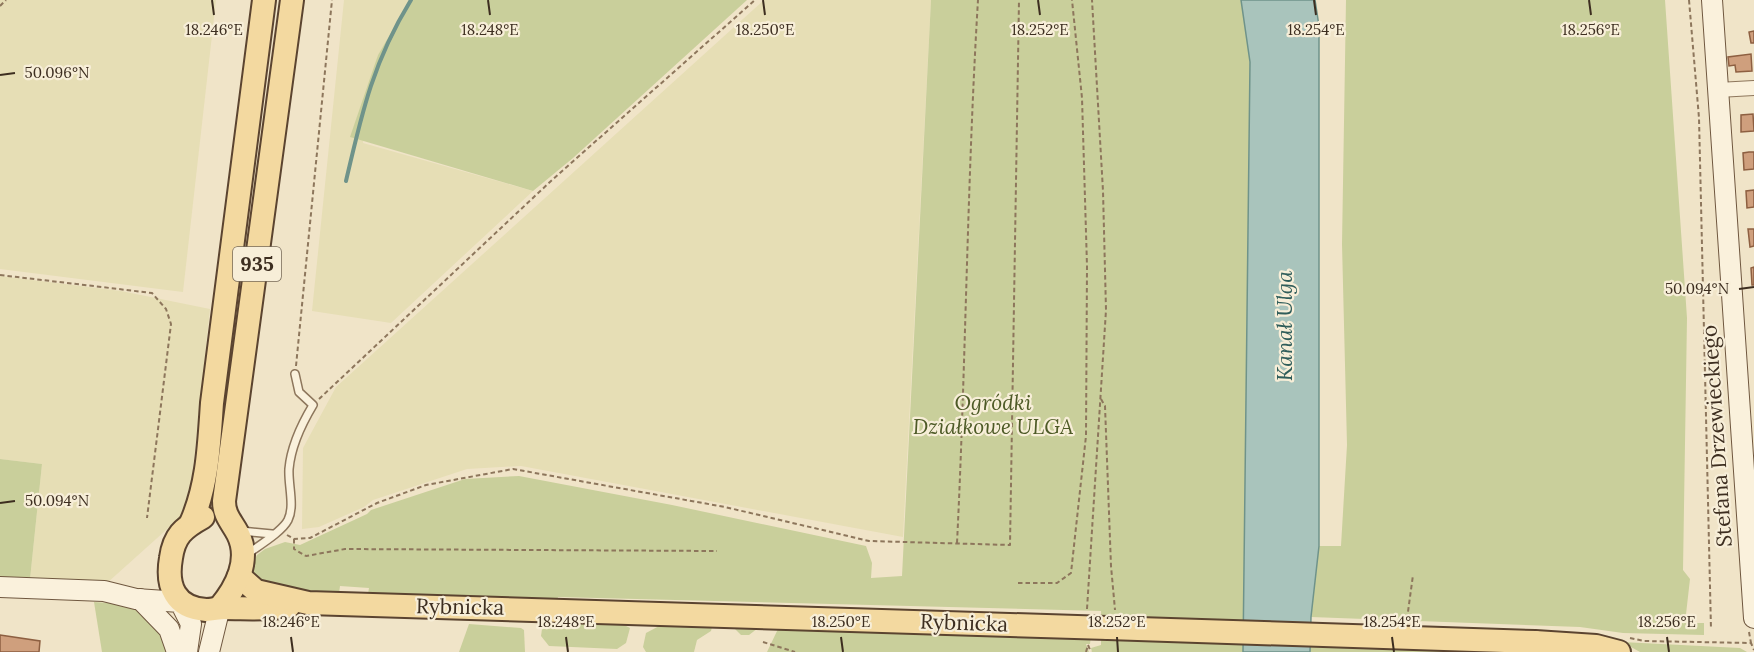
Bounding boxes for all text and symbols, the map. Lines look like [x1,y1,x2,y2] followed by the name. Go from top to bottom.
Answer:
[185,20,243,39] text: 18.246°E
[461,20,519,39] text: 18.248°E
[736,20,794,39] text: 18.250°E
[1011,20,1069,39] text: 18.252°E
[1287,20,1345,39] text: 18.254°E
[1562,20,1620,39] text: 18.256°E
[25,63,89,82] text: 50.096°N
[233,247,281,281] road number: 935
[1270,270,1298,381] water label: Kanał Ulga
[1665,279,1729,298] text: 50.094°N
[1695,324,1738,548] street label: Stefana Drzewieckiego
[913,389,1073,440] park label: Ogródki Działkowe ULGA
[25,491,89,510] text: 50.094°N
[416,592,505,621] street label: Rybnicka
[919,607,1009,638] street label: Rybnicka
[262,612,320,631] text: 18.246°E
[537,612,595,631] text: 18.248°E
[812,612,870,631] text: 18.250°E
[1088,612,1146,631] text: 18.252°E
[1363,612,1421,631] text: 18.254°E
[1638,612,1696,631] text: 18.256°E

